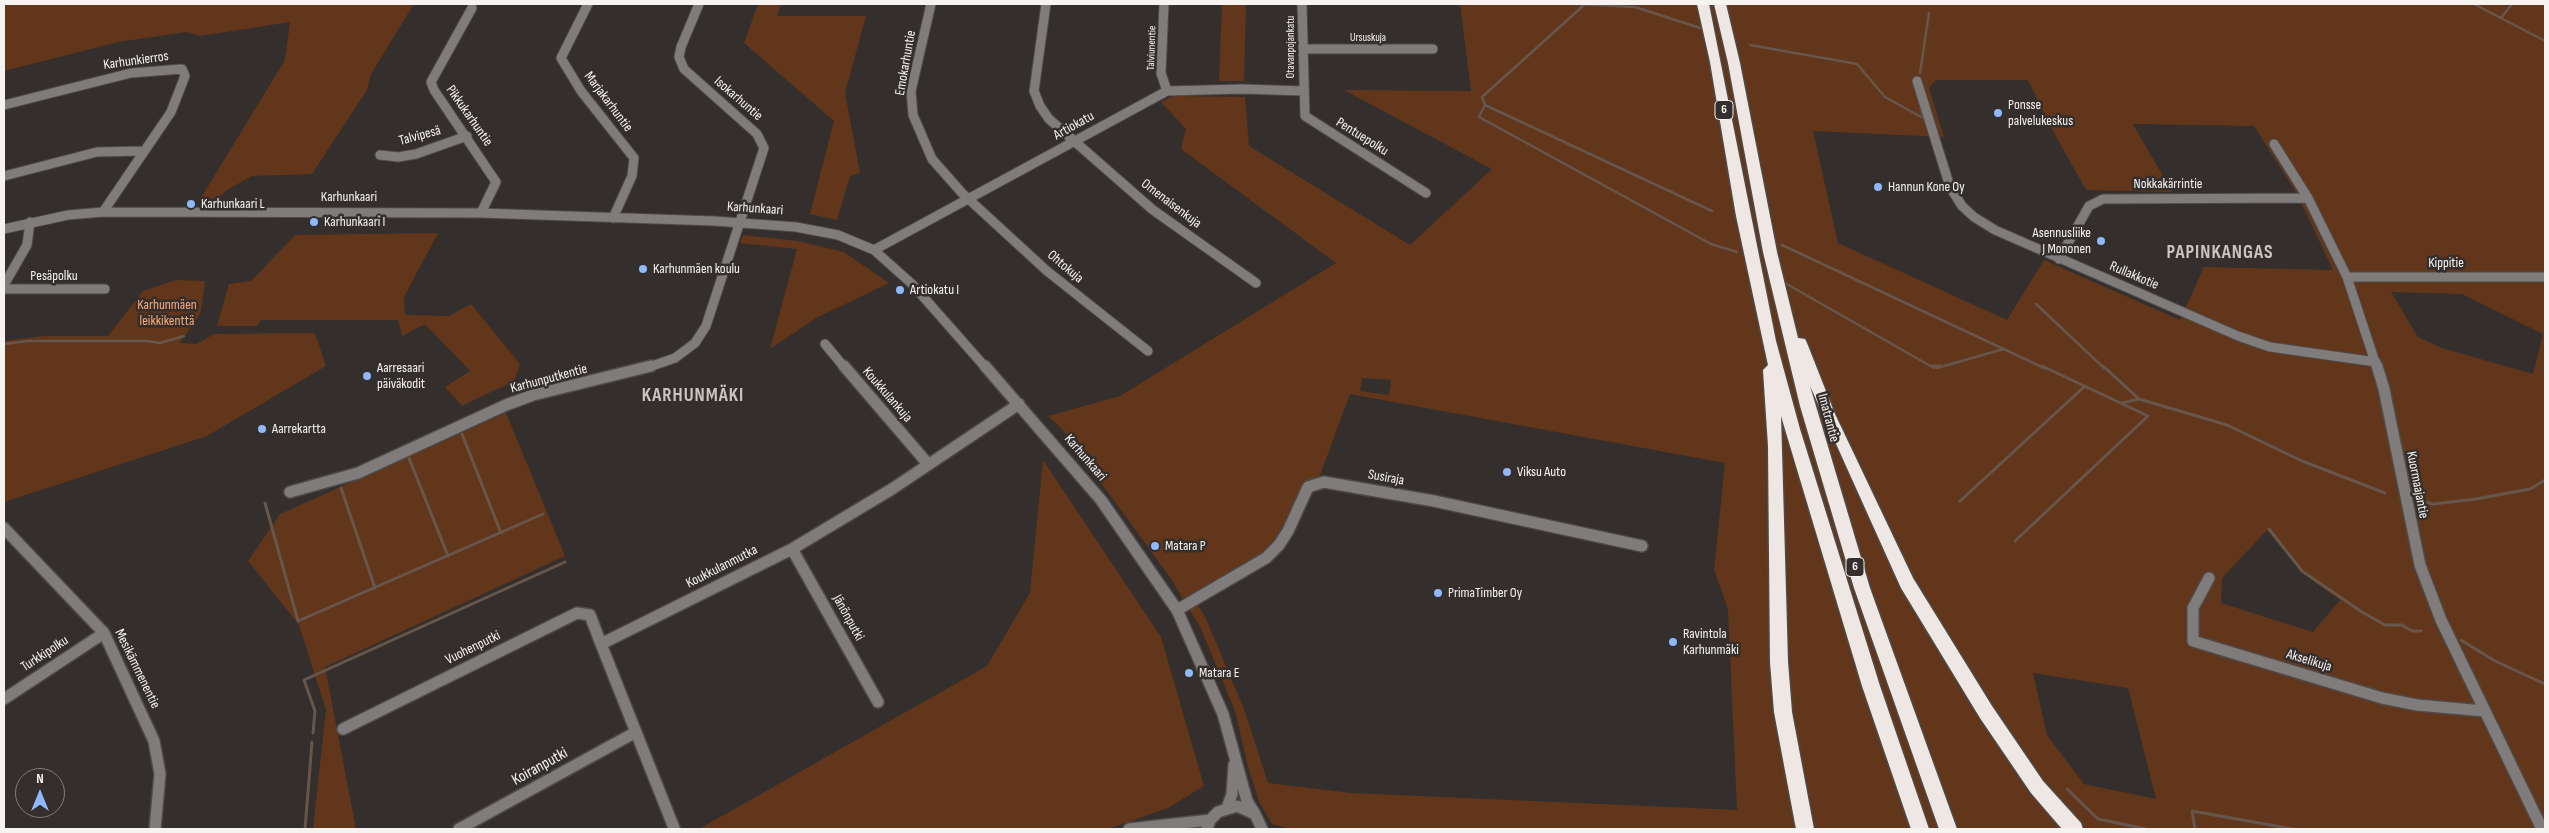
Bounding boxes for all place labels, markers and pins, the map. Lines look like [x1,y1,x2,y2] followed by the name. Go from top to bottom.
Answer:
[2008,97,2073,130] place label: Ponsse palvelukeskus
[1992,107,2004,119] marker: Ponsse palvelukeskus
[1888,179,1965,195] place label: Hannun Kone Oy
[1872,181,1884,193] marker: Hannun Kone Oy
[201,196,265,212] place label: Karhunkaari L
[185,198,197,210] marker: Karhunkaari L
[324,214,385,230] place label: Karhunkaari I
[308,216,320,228] marker: Karhunkaari I
[2033,225,2091,258] place label: Asennusliike J Mononen
[2095,235,2107,247] marker: Asennusliike J Mononen
[653,261,740,277] place label: Karhunmäen koulu
[637,263,649,275] marker: Karhunmäen koulu
[910,282,959,298] place label: Artiokatu I
[894,284,906,296] marker: Artiokatu I
[377,360,425,392] place label: Aarresaari päiväkodit
[361,370,373,382] marker: Aarresaari päiväkodit
[272,421,326,437] place label: Aarrekartta
[256,423,268,435] marker: Aarrekartta
[1517,464,1566,480] place label: Viksu Auto
[1501,466,1513,478] marker: Viksu Auto
[1165,538,1206,554] place label: Matara P
[1149,540,1161,552] marker: Matara P
[1448,585,1522,601] place label: PrimaTimber Oy
[1432,587,1444,599] marker: PrimaTimber Oy
[1683,626,1739,658] place label: Ravintola Karhunmäki
[1667,636,1679,648] marker: Ravintola Karhunmäki
[1199,665,1239,681] place label: Matara E
[1183,667,1195,679] marker: Matara E

